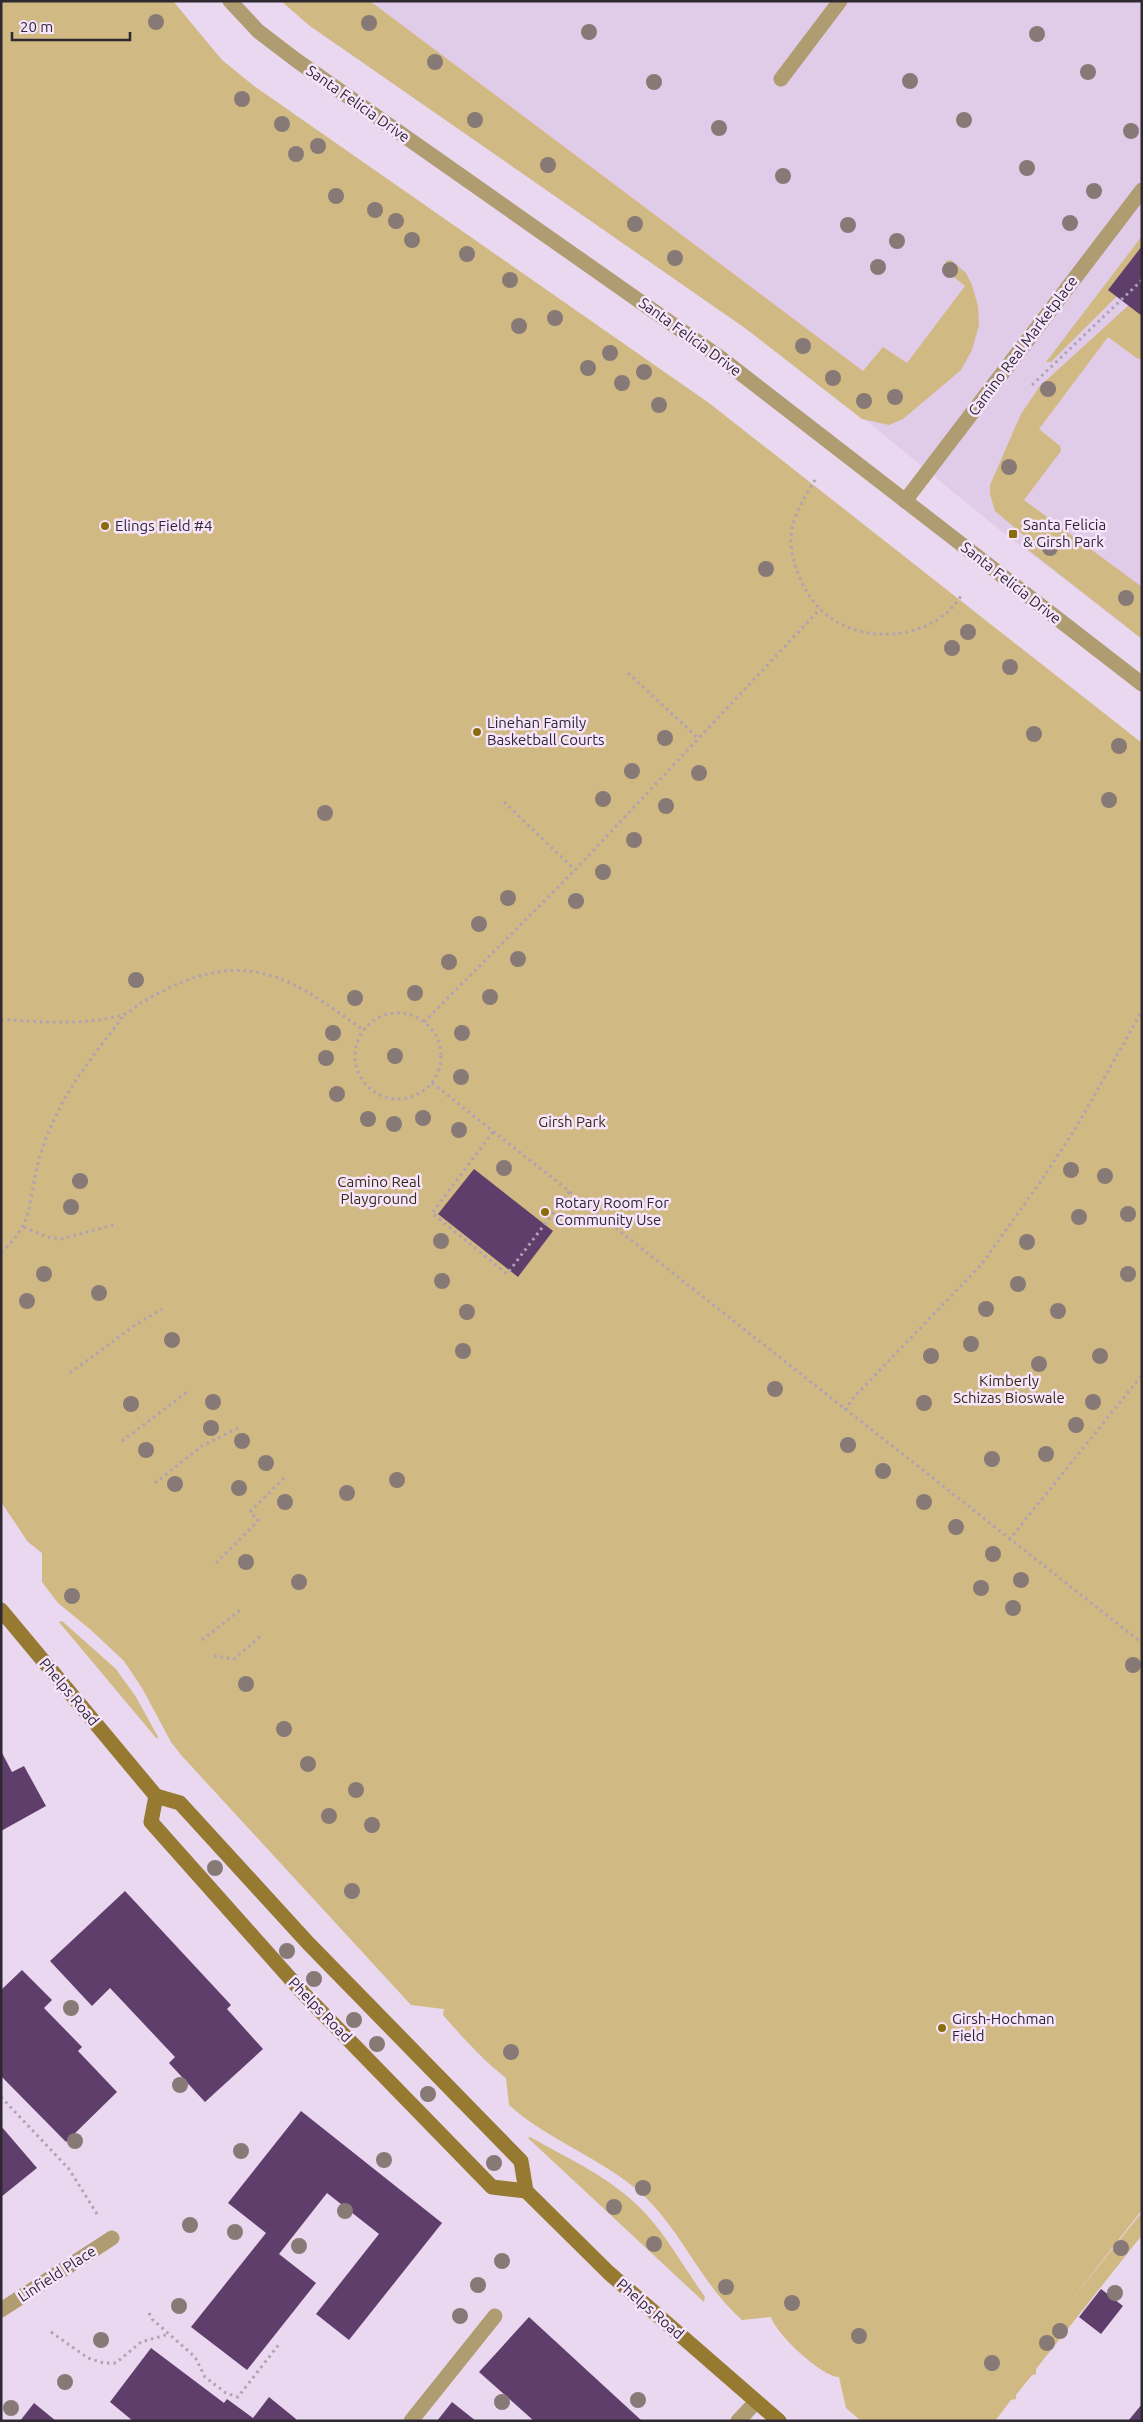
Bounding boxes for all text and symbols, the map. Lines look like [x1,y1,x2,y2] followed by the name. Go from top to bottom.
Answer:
[12,10,130,42] scale bar
[20,18,53,35] text: 20 m
[303,62,413,146] street label: Santa Felicia Drive
[964,272,1081,419] street label: Camino Real Marketplace
[636,294,745,379] street label: Santa Felicia Drive
[1023,516,1106,550] place label: Santa Felicia & Girsh Park
[115,517,212,534] place label: Elings Field #4
[99,520,111,532] marker: Elings Field #4
[1007,528,1019,540] marker: Santa Felicia & Girsh Park
[958,538,1065,627] street label: Santa Felicia Drive
[487,714,605,748] place label: Linehan Family Basketball Courts
[471,726,483,738] marker: Linehan Family Basketball Courts
[538,1113,606,1130] park label: Girsh Park
[337,1173,421,1207] park label: Camino Real Playground
[555,1194,669,1228] place label: Rotary Room For Community Use
[539,1206,551,1218] marker: Rotary Room For Community Use
[953,1372,1065,1406] park label: Kimberly Schizas Bioswale
[36,1654,103,1729] street label: Phelps Road
[285,1974,355,2045] street label: Phelps Road
[952,2010,1055,2044] place label: Girsh-Hochman Field
[936,2022,948,2034] marker: Girsh-Hochman Field
[15,2242,99,2305] street label: Linfield Place
[613,2275,687,2342] street label: Phelps Road

